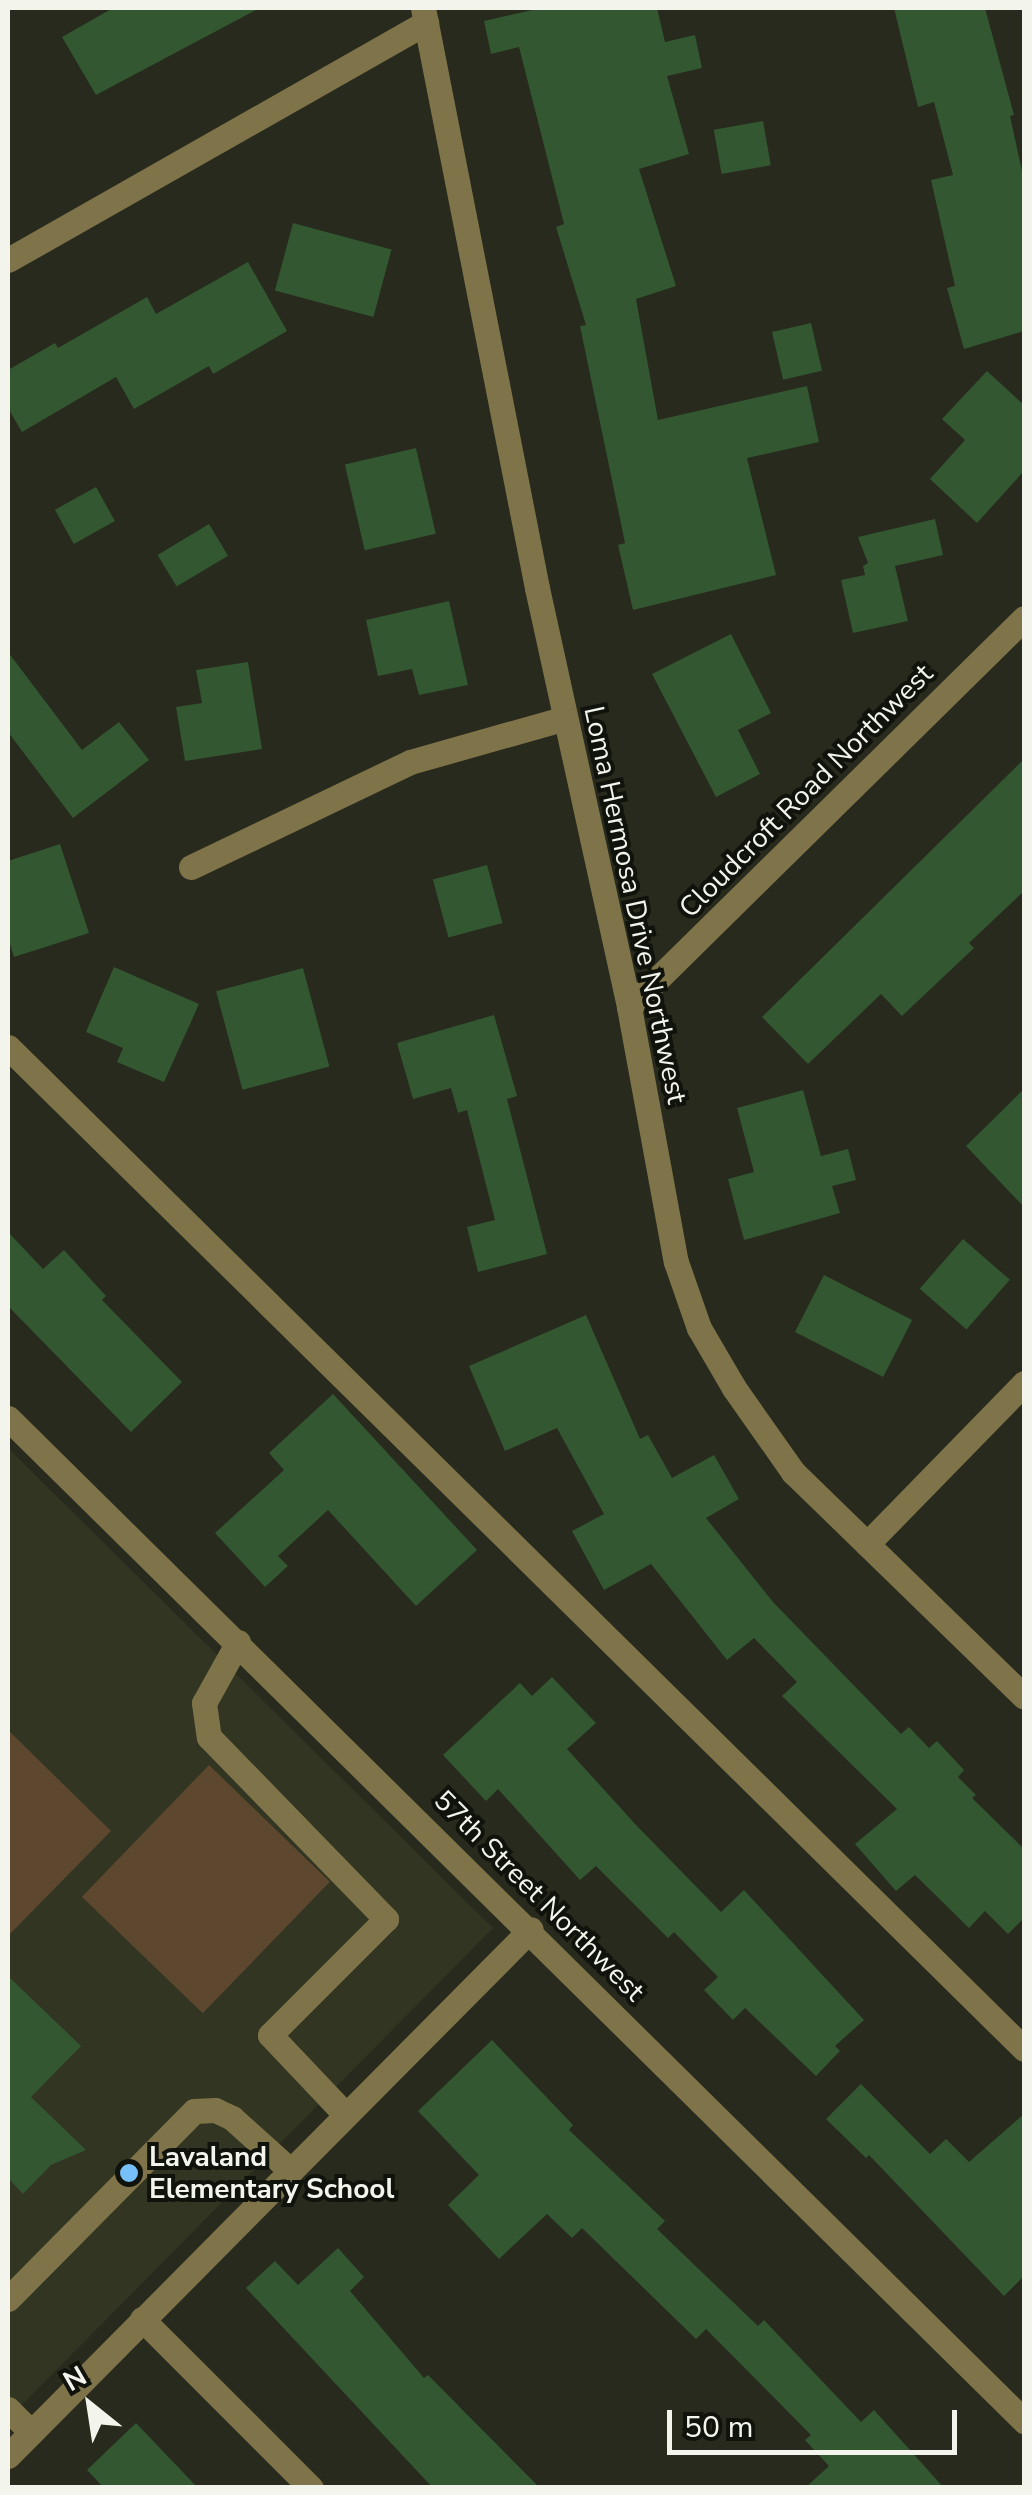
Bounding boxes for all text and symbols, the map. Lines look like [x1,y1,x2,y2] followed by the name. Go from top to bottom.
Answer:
[672,657,940,925] street label: Cloudcroft Road Northwest
[576,703,694,1107] street label: Loma Hermosa Drive Northwest
[427,1784,651,2008] street label: 57th Street Northwest
[149,2140,394,2206] place label: Lavaland Elementary School
[118,2162,140,2184] marker: Lavaland Elementary School
[40,2355,140,2455] north arrow
[56,2357,94,2401] text: N
[672,2390,962,2452] scale bar
[684,2407,753,2448] text: 50 m

